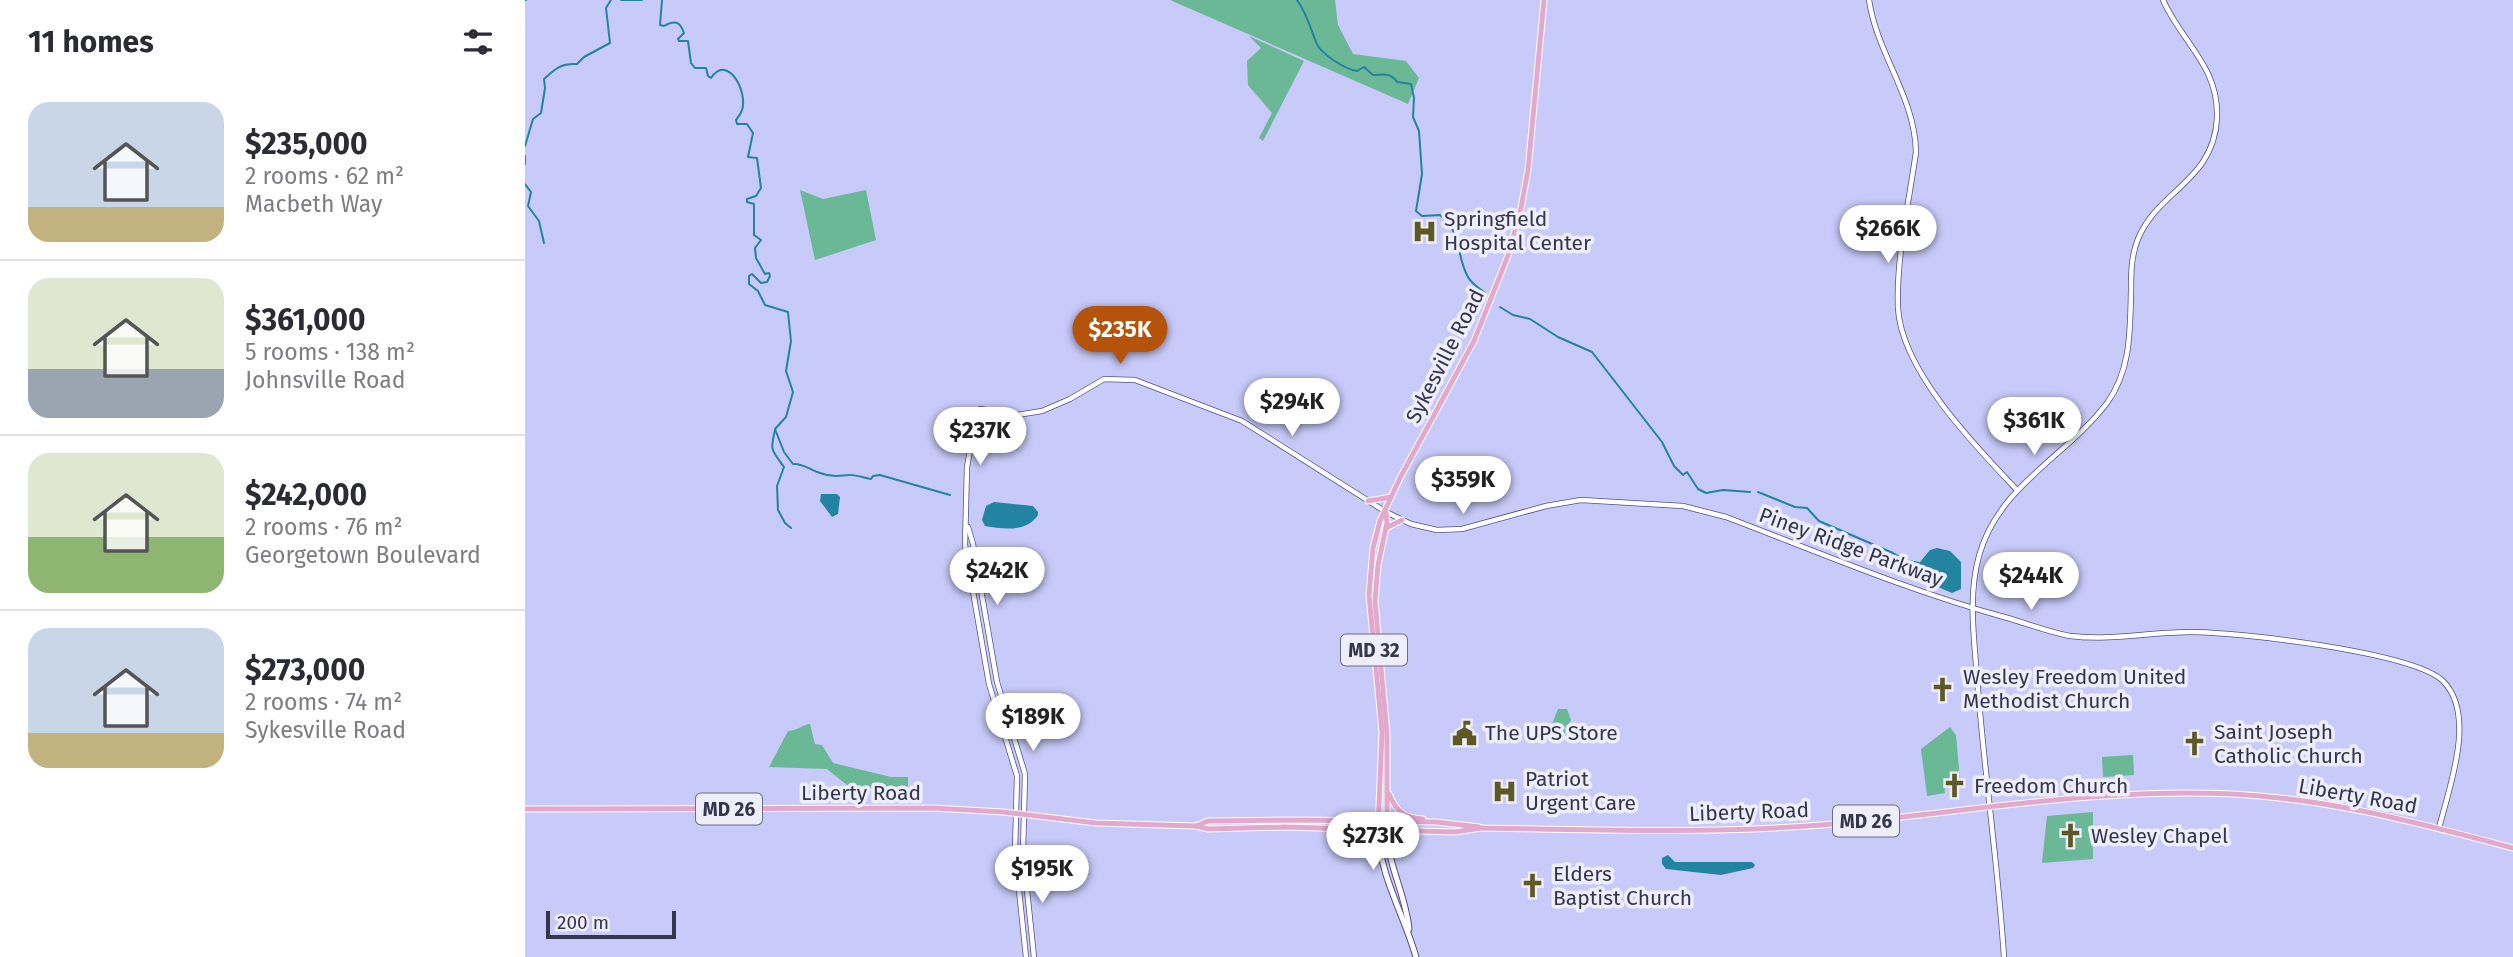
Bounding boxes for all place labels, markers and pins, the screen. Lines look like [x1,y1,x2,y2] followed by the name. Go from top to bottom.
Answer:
[1839,205,1937,265] pin: $266K
[1444,206,1591,256] place label: Springfield Hospital Center
[1410,217,1438,245] hospital icon: Springfield Hospital Center
[1071,306,1169,366] pin: $235K
[1243,378,1341,438] pin: $294K
[1985,398,2083,457] pin: $361K
[931,407,1029,467] pin: $237K
[1414,456,1512,516] pin: $359K
[948,548,1046,607] pin: $242K
[1982,552,2080,612] pin: $244K
[1963,664,2186,714] place label: Wesley Freedom United Methodist Church
[1929,675,1957,703] church icon: Wesley Freedom United Methodist Church
[984,694,1082,753] pin: $189K
[1451,719,1479,747] public building icon: The UPS Store
[2214,719,2363,769] place label: Saint Joseph Catholic Church
[1485,720,1618,746] place label: The UPS Store
[2180,730,2208,758] church icon: Saint Joseph Catholic Church
[1525,766,1636,816] place label: Patriot Urgent Care
[1940,772,1968,800] church icon: Freedom Church
[1974,773,2128,799] place label: Freedom Church
[1491,777,1519,805] hospital icon: Patriot Urgent Care
[1324,812,1422,872] pin: $273K
[2057,822,2085,850] church icon: Wesley Chapel
[2091,823,2228,849] place label: Wesley Chapel
[993,846,1091,905] pin: $195K
[1553,861,1692,911] place label: Elders Baptist Church
[1519,872,1547,900] church icon: Elders Baptist Church

